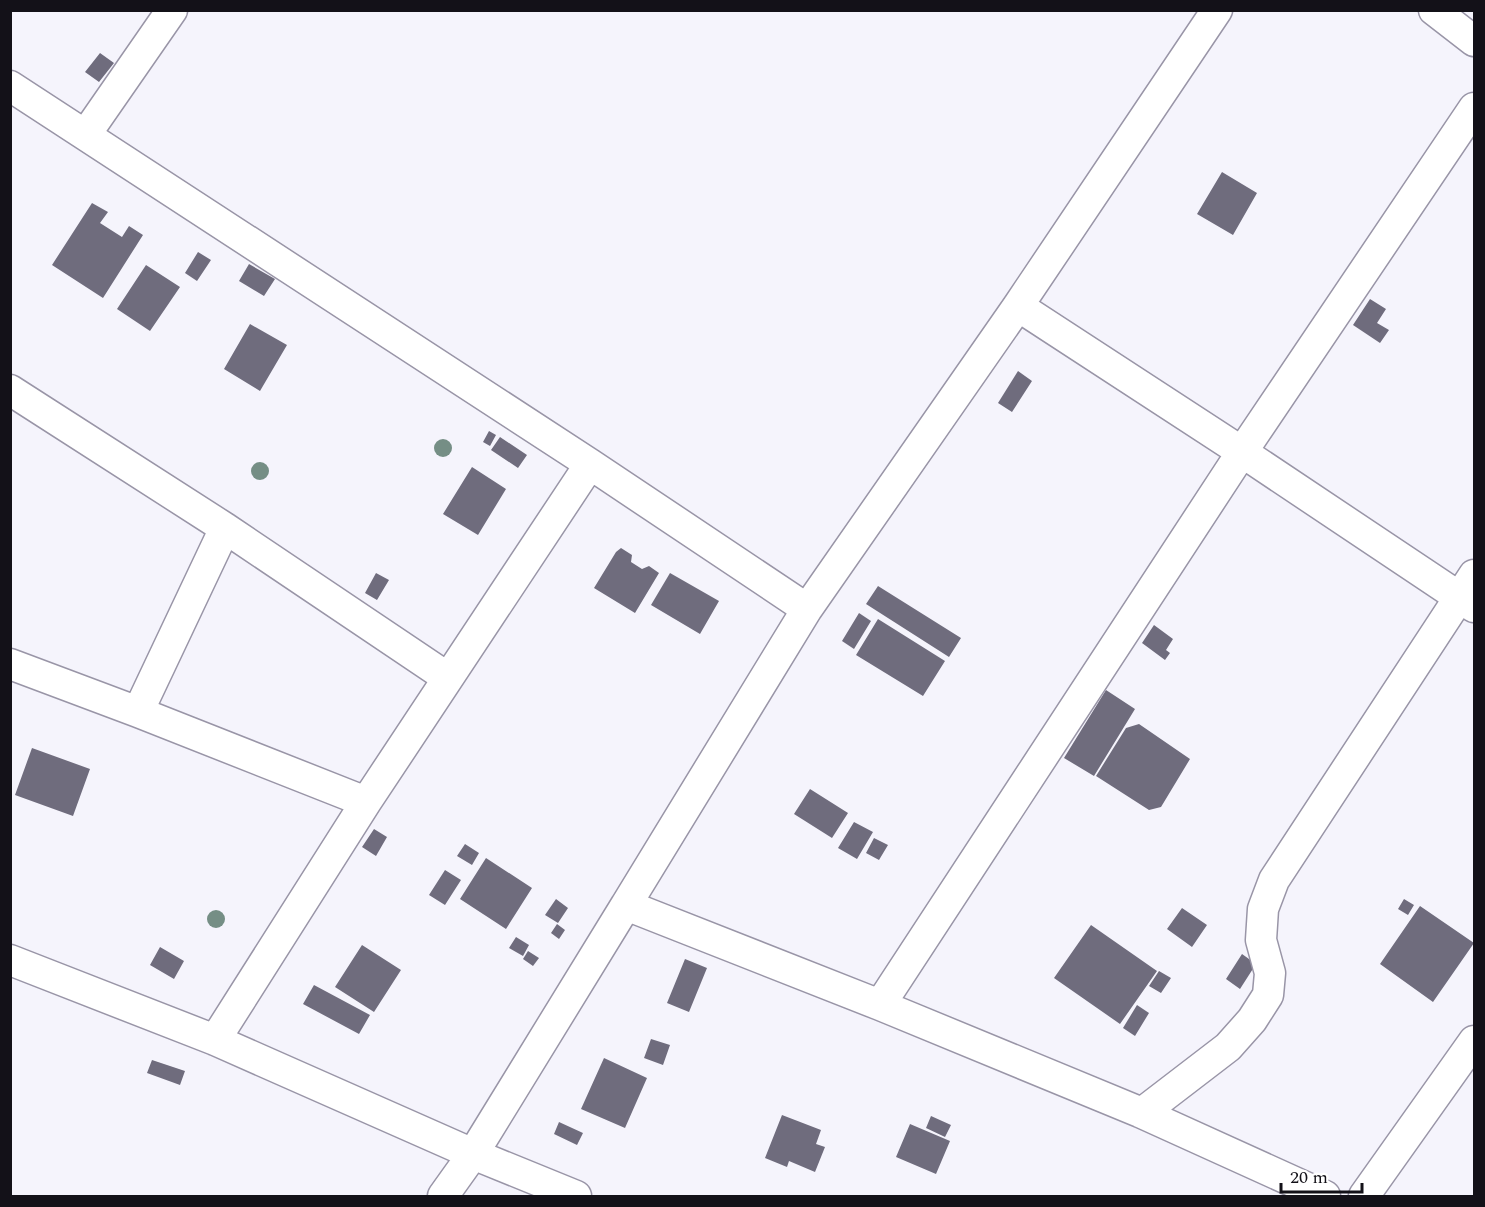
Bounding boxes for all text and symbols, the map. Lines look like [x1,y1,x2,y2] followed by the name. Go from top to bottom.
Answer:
[1281,1156,1362,1194] scale bar
[1290,1164,1328,1191] text: 20 m

